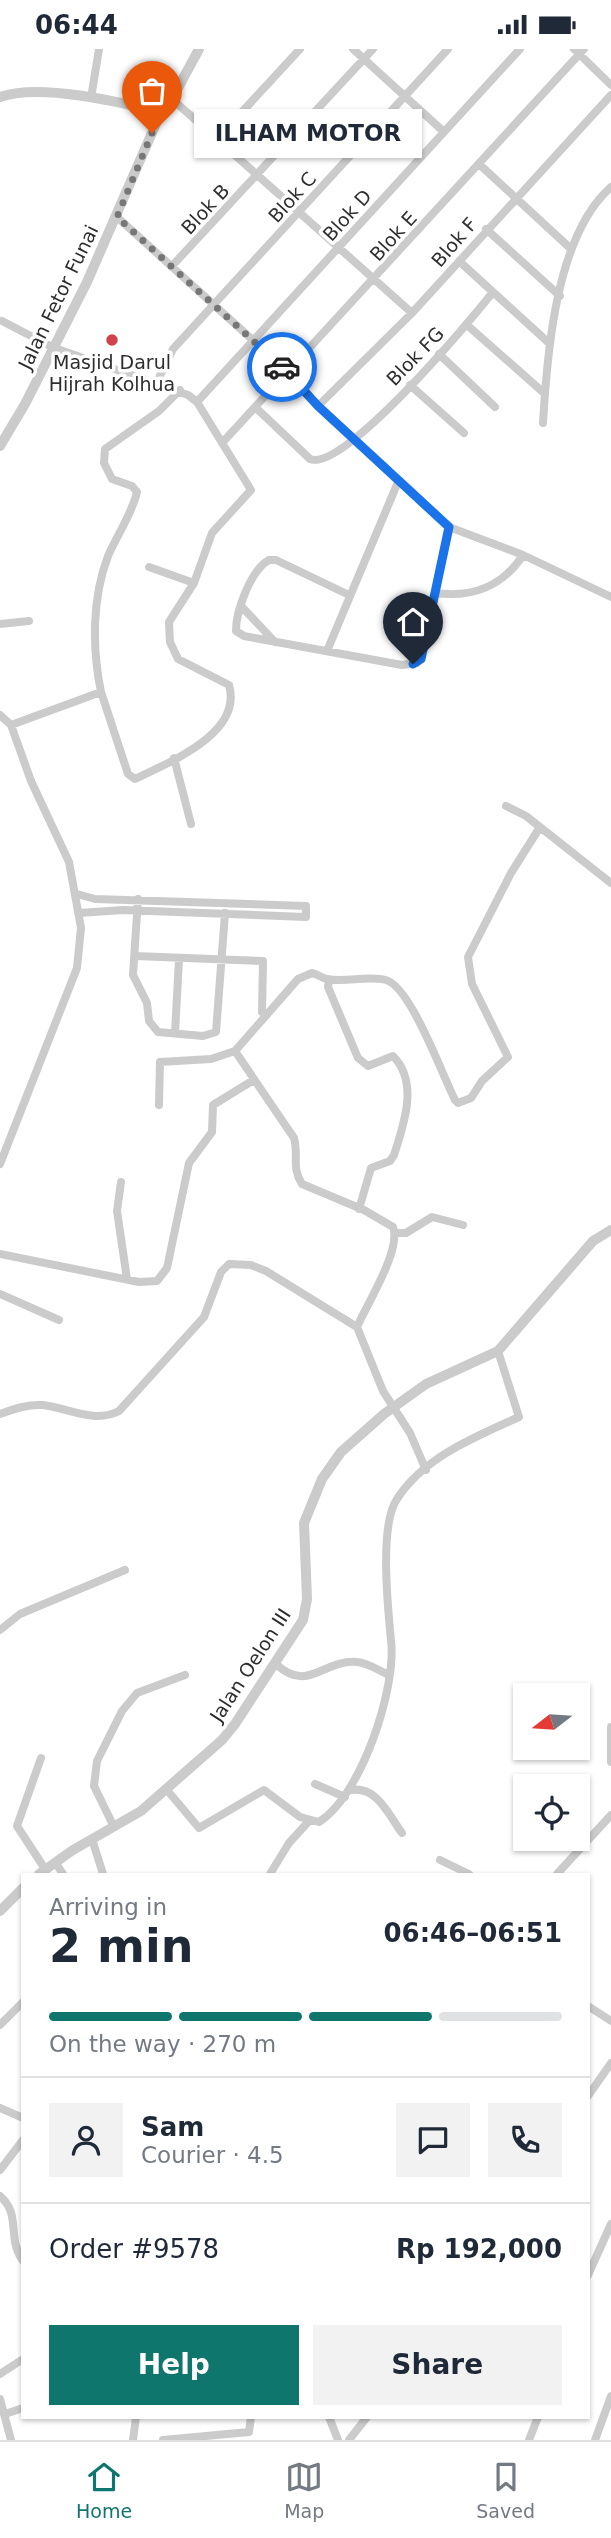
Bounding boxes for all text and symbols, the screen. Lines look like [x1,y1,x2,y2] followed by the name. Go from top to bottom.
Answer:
[35,10,118,40] text: 06:44
[122,61,182,133] pin
[133,72,171,110] icon: bag
[194,109,422,157] callout: ILHAM MOTOR
[215,120,401,146] text: ILHAM MOTOR
[264,167,320,227] street label: Blok C
[176,180,234,238] street label: Blok B
[318,185,376,245] street label: Blok D
[365,207,421,265] street label: Blok E
[427,213,481,271] street label: Blok F
[13,221,102,374] street label: Jalan Fetor Funai
[382,322,448,390] street label: Blok FG
[104,332,120,348] marker: Masjid Darul Hijrah Kolhua
[247,332,317,402] courier
[263,348,301,386] icon: car
[49,351,175,395] place label: Masjid Darul Hijrah Kolhua
[383,592,443,664] pin
[394,603,432,641] icon: home
[205,1604,295,1727] street label: Jalan Oelon III
[513,1683,590,1761] north arrow
[513,1683,590,1851] map controls
[513,1774,590,1851] button: locate
[49,1894,167,1920] text: Arriving in
[383,1918,562,1948] text: 06:46–06:51
[49,1919,193,1973] text: 2 min
[49,2031,276,2057] text: On the way · 270 m
[49,2103,123,2177] button: person
[396,2103,470,2177] button: chat
[488,2103,562,2177] button: phone
[141,2112,204,2142] text: Sam
[141,2142,284,2168] text: Courier · 4.5
[49,2234,219,2264] text: Order #9578
[396,2234,562,2264] text: Rp 192,000
[49,2325,299,2405] button: Help
[313,2325,562,2405] button: Share
[76,2458,132,2522] tab: Home
[284,2458,324,2522] tab: Map
[476,2458,535,2522] tab: Saved

